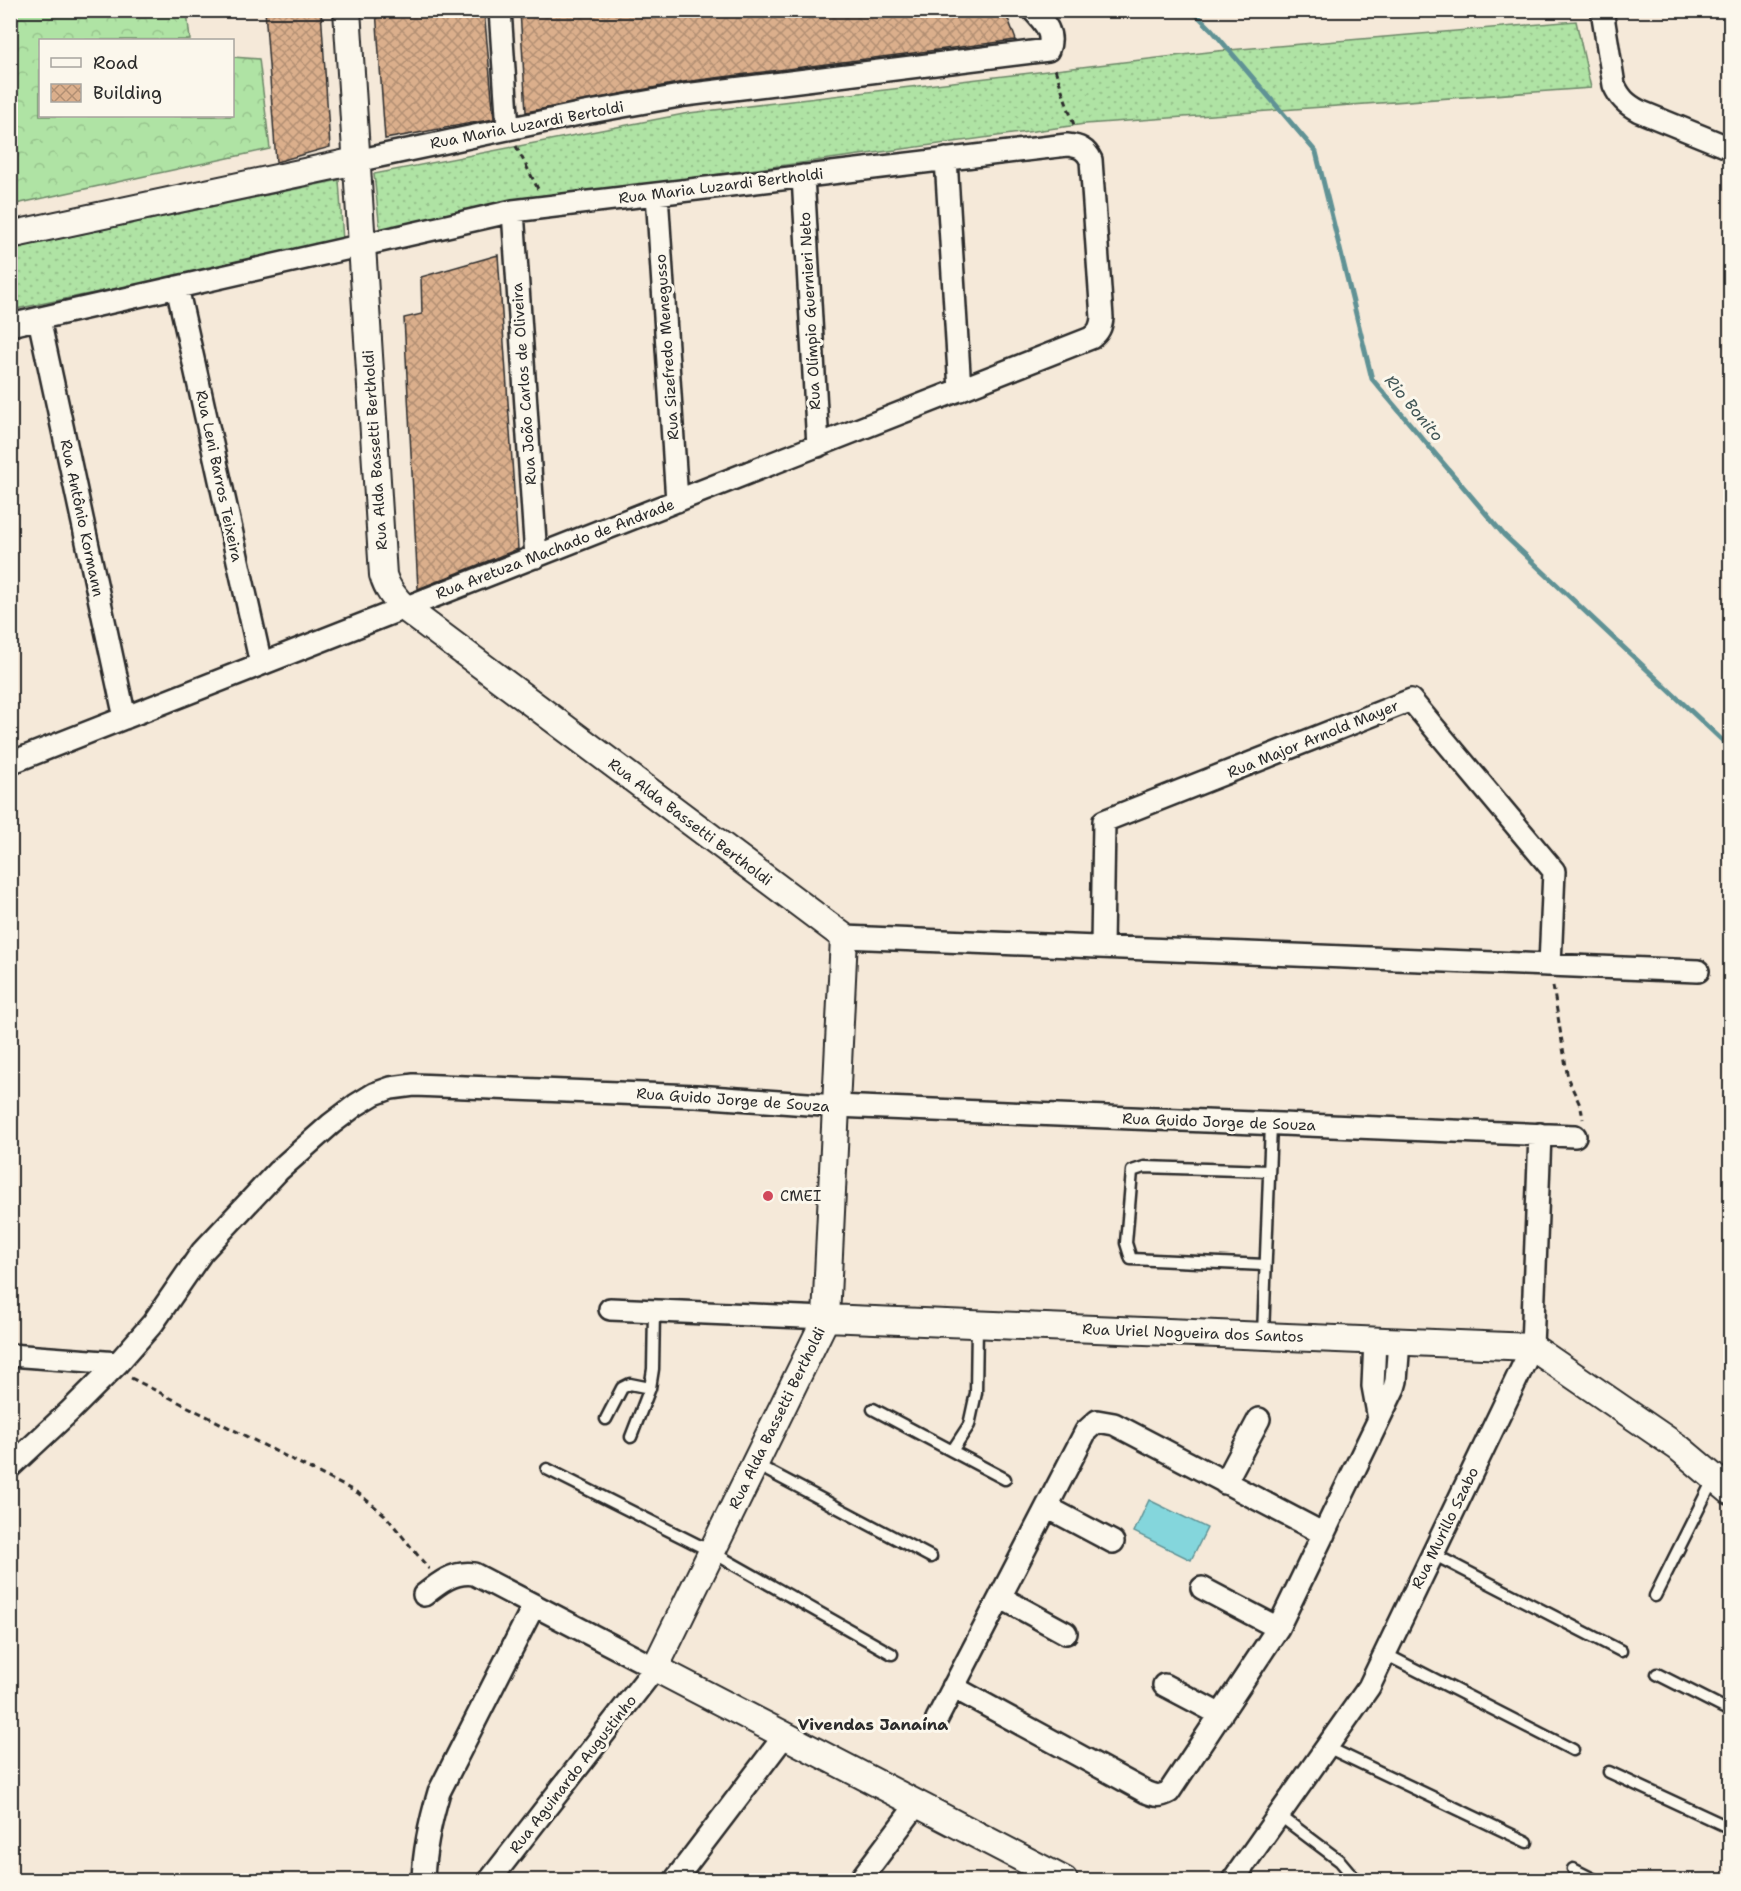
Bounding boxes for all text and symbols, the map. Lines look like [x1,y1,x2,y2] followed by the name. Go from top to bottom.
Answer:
[39,39,234,117] legend
[93,51,138,75] text: Road
[93,81,162,105] text: Building
[428,96,626,154] street label: Rua Maria Luzardi Bertoldi
[617,163,825,209] street label: Rua Maria Luzardi Bertholdi
[795,211,825,411] street label: Rua Olímpio Guernieri Neto
[651,253,683,441] street label: Rua Sizefredo Menegusso
[507,281,541,486] street label: Rua João Carlos de Oliveira
[358,349,392,551] street label: Rua Alda Bassetti Bertholdi
[1380,370,1448,446] water label: Rio Bonito
[191,388,247,564] street label: Rua Leni Barros Teixeira
[56,438,108,598] street label: Rua Antônio Kormann
[433,494,677,604] street label: Rua Aretuza Machado de Andrade
[1224,695,1402,783] street label: Rua Major Arnold Mayer
[604,754,776,890] street label: Rua Alda Bassetti Bertholdi
[636,1083,831,1117] street label: Rua Guido Jorge de Souza
[1122,1109,1317,1135] street label: Rua Guido Jorge de Souza
[780,1186,821,1206] place label: CMEI
[761,1189,775,1203] marker: CMEI
[1082,1319,1304,1347] street label: Rua Uriel Nogueira dos Santos
[724,1323,830,1513] street label: Rua Alda Bassetti Bertholdi
[1407,1464,1483,1592] street label: Rua Murillo Szabo
[505,1691,641,1857] street label: Rua Aguinardo Augustinho
[798,1714,948,1735] district label: Vivendas Janaína

